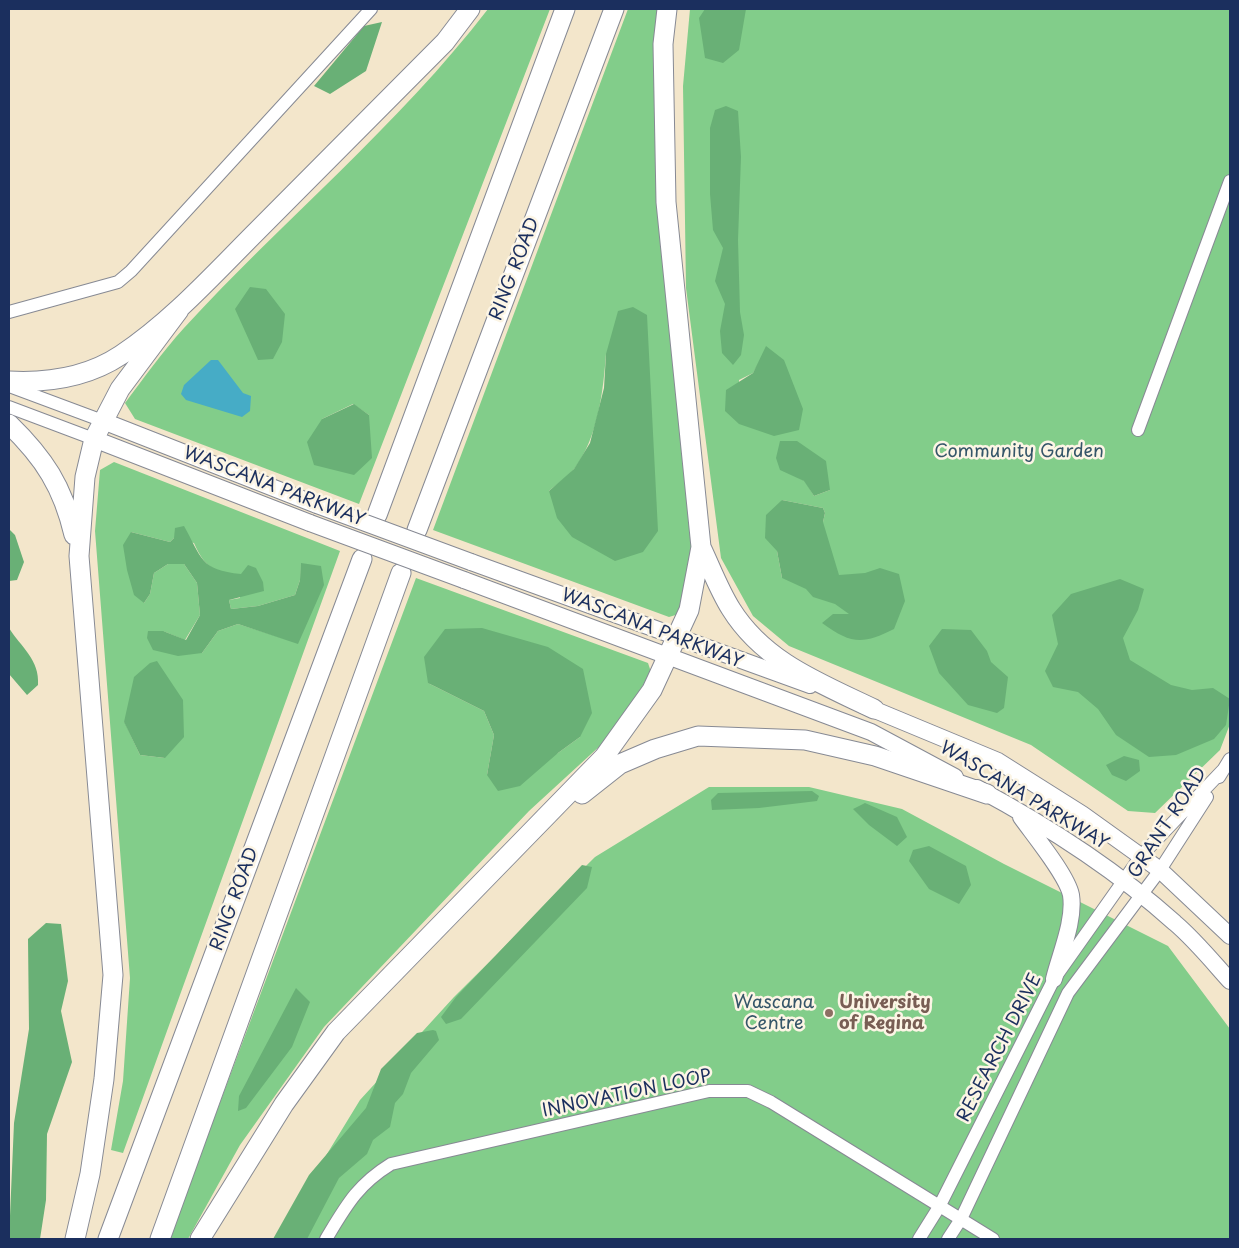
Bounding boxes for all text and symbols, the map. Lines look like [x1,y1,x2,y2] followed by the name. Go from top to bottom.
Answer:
[485,215,545,323] street label: RING ROAD
[934,441,1104,463] park label: Community Garden
[180,442,368,532] street label: WASCANA PARKWAY
[558,584,746,674] street label: WASCANA PARKWAY
[936,737,1112,855] street label: WASCANA PARKWAY
[1124,763,1212,883] street label: GRANT ROAD
[206,844,264,954] street label: RING ROAD
[953,970,1047,1126] street label: RESEARCH DRIVE
[734,992,814,1034] park label: Wascana Centre
[839,992,931,1034] place label: University of Regina
[823,1007,835,1019] marker: University of Regina
[540,1066,714,1122] street label: INNOVATION LOOP

